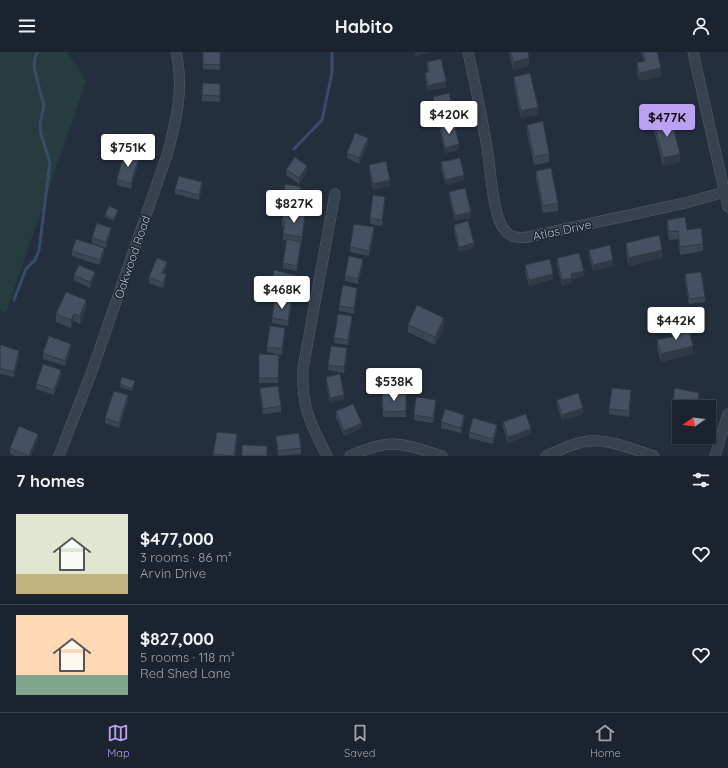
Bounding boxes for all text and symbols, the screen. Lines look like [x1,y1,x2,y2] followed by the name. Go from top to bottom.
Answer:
[16,15,38,37] icon: menu
[335,15,393,38] text: Habito
[690,15,712,37] icon: person
[421,101,477,135] pin: $420K
[639,104,695,138] pin: $477K
[429,106,469,122] text: $420K
[648,109,686,125] text: $477K
[100,134,156,168] pin: $751K
[110,139,146,155] text: $751K
[266,190,322,224] pin: $827K
[275,195,313,211] text: $827K
[111,214,153,300] street label: Oakwood Road
[531,216,593,244] street label: Atlas Drive
[254,276,310,310] pin: $468K
[263,281,301,297] text: $468K
[648,307,704,341] pin: $442K
[657,312,695,328] text: $442K
[366,368,422,402] pin: $538K
[375,373,413,389] text: $538K
[672,400,716,444] north arrow
[672,400,716,444] map controls
[690,469,712,491] icon: filters
[16,470,85,491] text: 7 homes
[140,528,214,549] text: $477,000
[48,530,96,578] icon: home
[690,543,712,565] icon: heart
[140,549,232,565] text: 3 rooms · 86 m²
[140,565,206,581] text: Arvin Drive
[140,628,214,649] text: $827,000
[48,631,96,679] icon: home
[690,644,712,666] icon: heart
[140,649,235,665] text: 5 rooms · 118 m²
[140,665,231,681] text: Red Shed Lane
[107,722,130,760] tab: Map
[344,722,375,760] tab: Saved
[590,722,621,760] tab: Home

